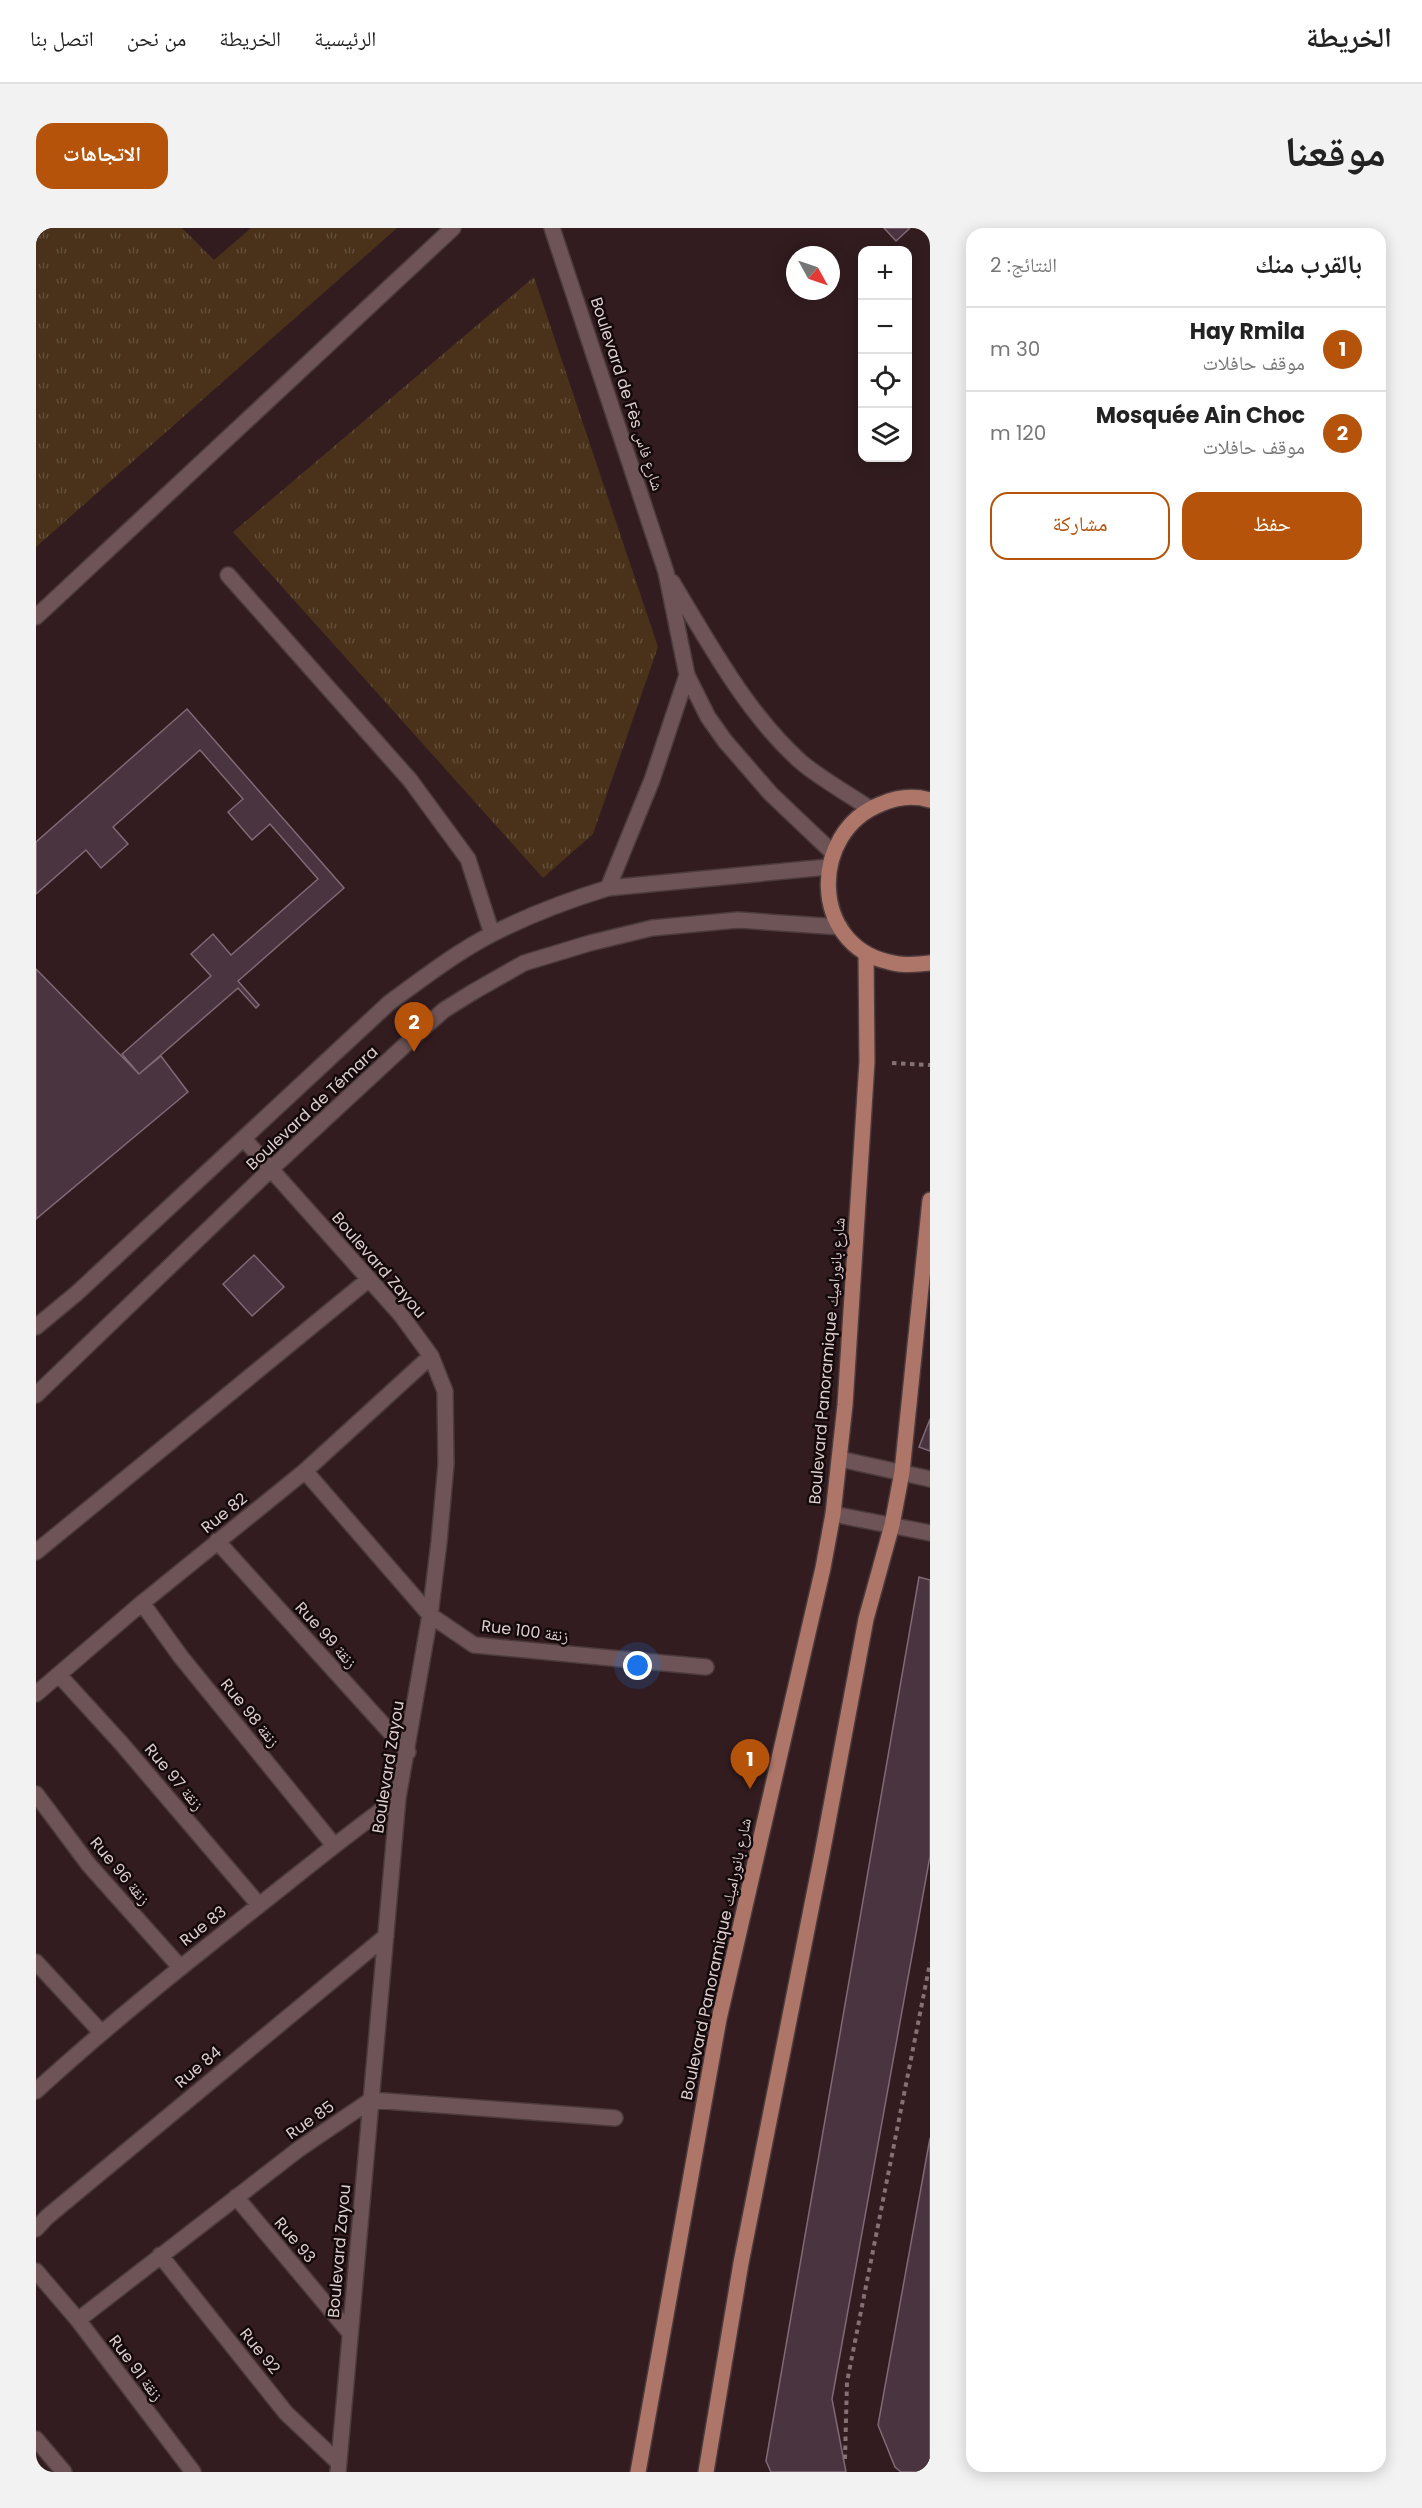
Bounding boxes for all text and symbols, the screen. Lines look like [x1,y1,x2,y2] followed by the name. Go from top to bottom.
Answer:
[1306,18,1392,57] text: الخريطة
[30,24,94,53] text: اتصل بنا
[127,24,186,53] text: من نحن
[219,24,281,53] text: الخريطة
[314,24,376,53] text: الرئيسية
[1285,122,1386,181] text: موقعنا
[36,123,168,189] button: الاتجاهات
[786,246,840,300] north arrow
[858,246,912,462] map controls
[858,246,912,300] button: +
[1255,246,1362,282] text: بالقرب منك
[990,251,1057,279] text: النتائج: 2
[585,294,669,494] street label: Boulevard de Fès شارع فاس
[858,300,912,354] button: −
[1190,316,1305,347] text: Hay Rmila
[990,335,1040,363] text: 30 m
[1339,335,1346,363] text: 1
[1203,349,1305,377] text: موقف حافلات
[858,354,912,408] button: locate
[1096,400,1305,431] text: Mosquée Ain Choc
[858,408,912,462] button: layers
[990,419,1046,447] text: 120 m
[1337,419,1348,447] text: 2
[1203,433,1305,461] text: موقف حافلات
[990,492,1170,560] button: مشاركة
[1182,492,1362,560] button: حفظ
[394,1002,434,1052] pin: 2
[241,1041,383,1175] street label: Boulevard de Témara
[326,1207,432,1323] street label: Boulevard Zayou
[803,1217,851,1505] street label: Boulevard Panoramique شارع بانوراميك
[196,1487,252,1539] street label: Rue 82
[290,1597,362,1673] street label: Rue 99 زنقة
[480,1614,570,1648] street label: Rue 100 زنقة
[623,1651,652,1680] your location
[215,1674,285,1752] street label: Rue 98 زنقة
[366,1699,410,1835] street label: Boulevard Zayou
[139,1738,209,1816] street label: Rue 97 زنقة
[730,1740,770,1789] pin: 1
[675,1816,757,2102] street label: Boulevard Panoramique شارع بانوراميك
[85,1832,155,1910] street label: Rue 96 زنقة
[175,1900,231,1952] street label: Rue 83
[170,2041,226,2093] street label: Rue 84
[281,2095,339,2145] street label: Rue 85
[322,2183,356,2319] street label: Boulevard Zayou
[269,2212,321,2268] street label: Rue 93
[234,2323,286,2379] street label: Rue 92
[103,2330,169,2406] street label: Rue 91 زنقة

